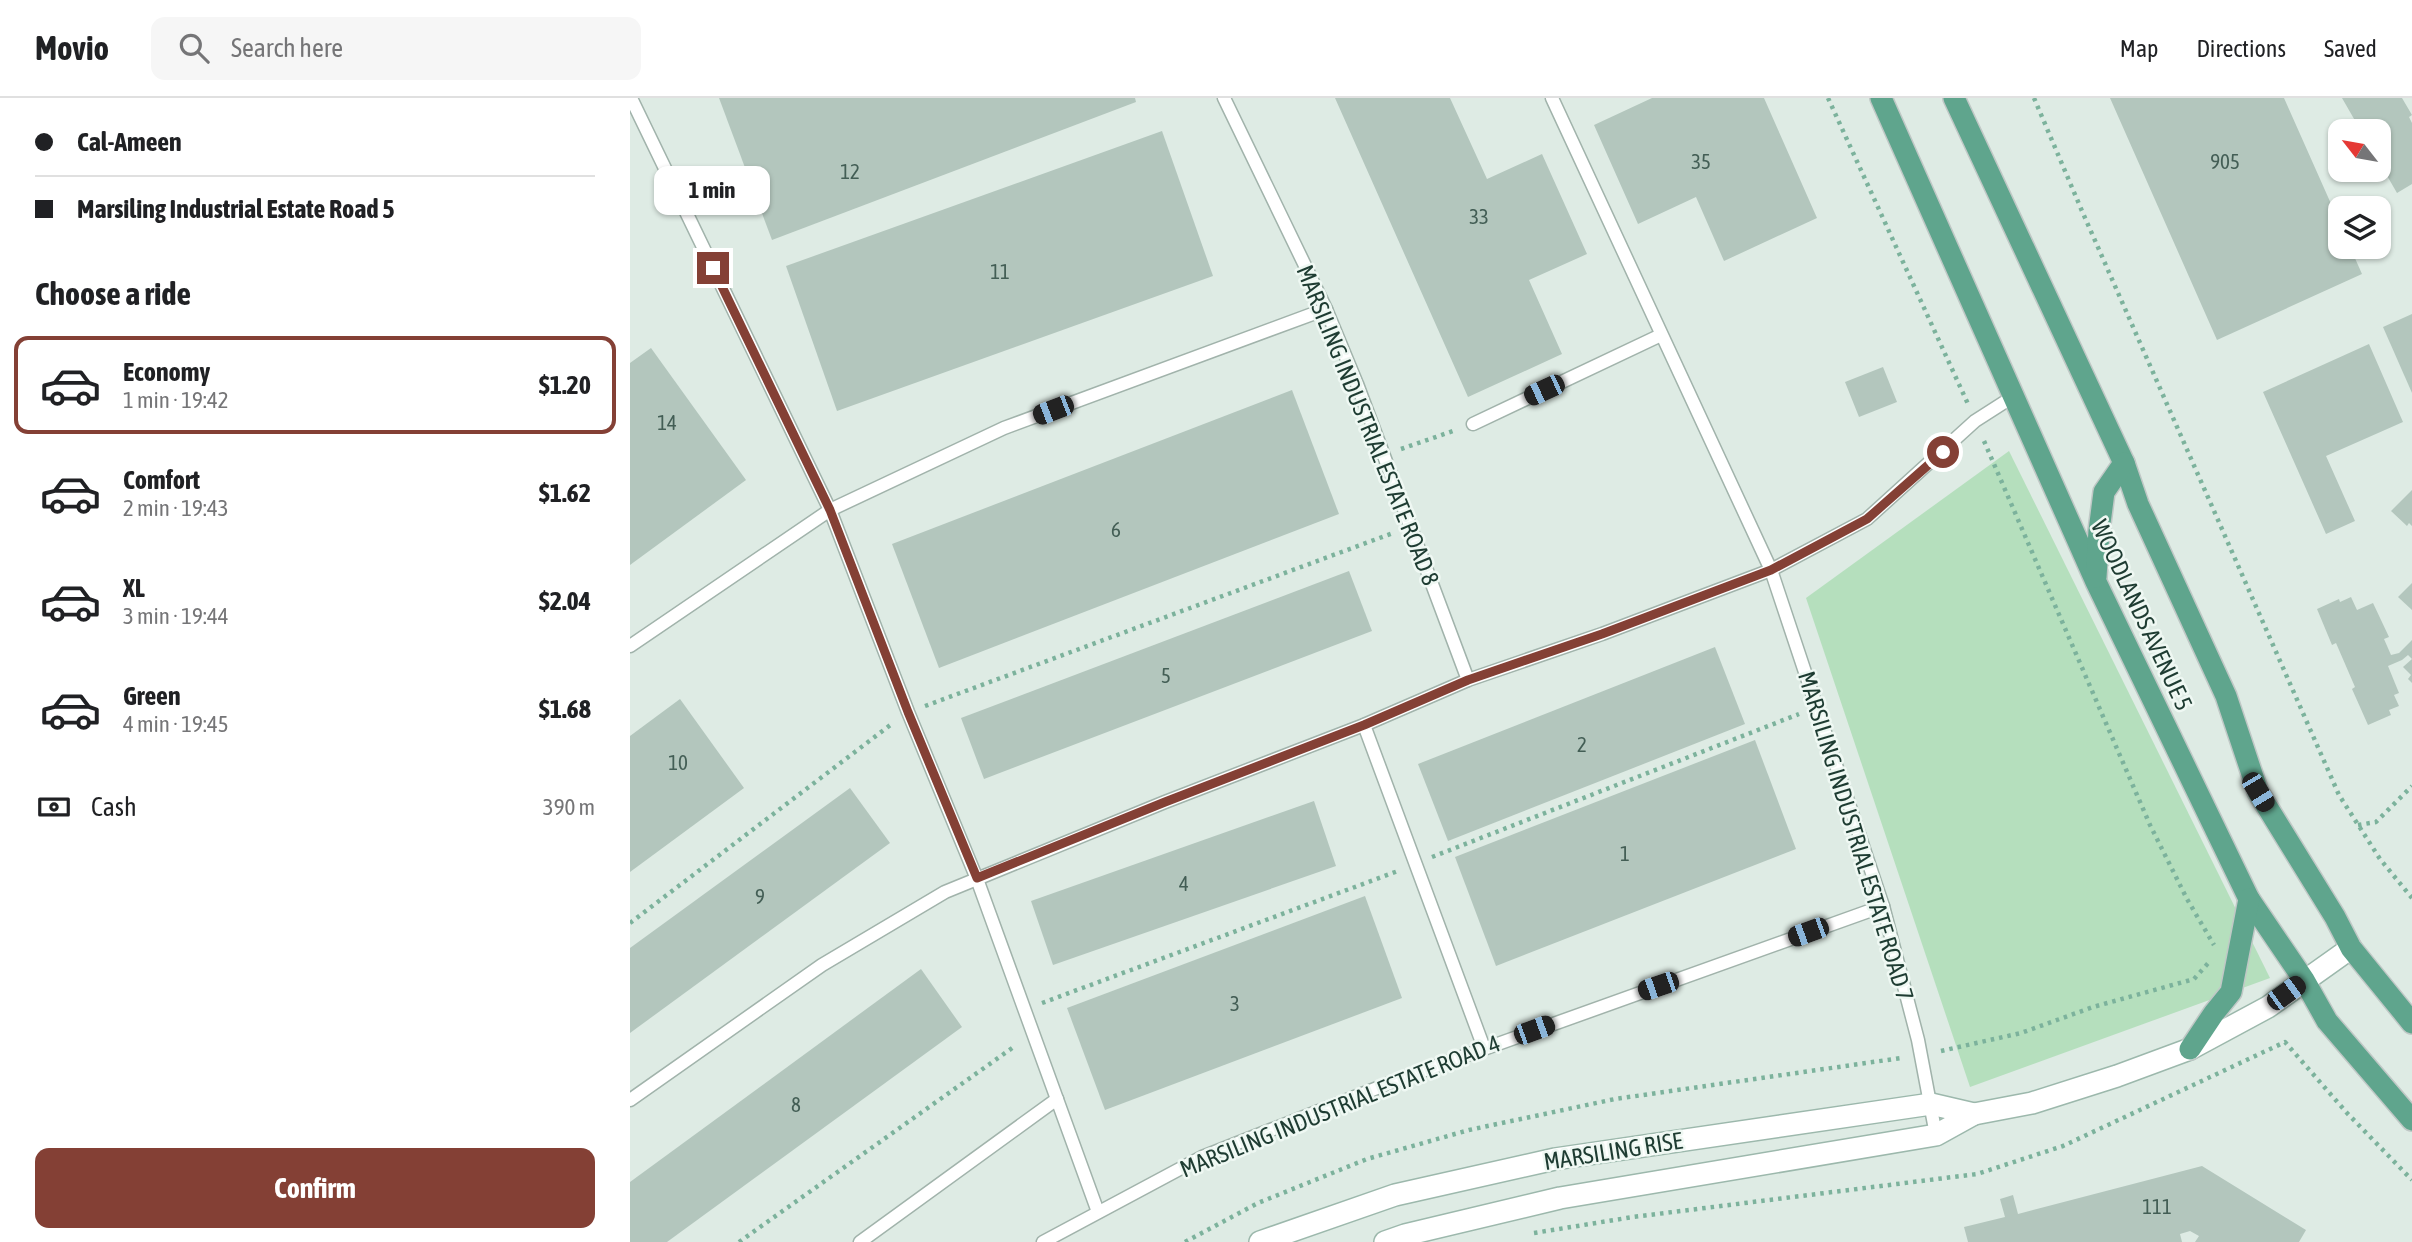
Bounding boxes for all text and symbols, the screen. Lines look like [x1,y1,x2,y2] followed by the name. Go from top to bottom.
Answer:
[151,17,641,80] search box
[35,29,109,67] text: Movio
[175,29,213,67] icon: search
[231,33,343,63] text: Search here
[2120,35,2158,62] text: Map
[2196,35,2286,62] text: Directions
[2324,35,2377,62] text: Saved
[2328,119,2390,182] north arrow
[2328,119,2391,259] map controls
[77,127,182,157] text: Cal-Ameen
[1691,149,1711,173] house number: 35
[2210,149,2240,173] house number: 905
[840,159,860,183] house number: 12
[655,166,771,216] callout: 1 min
[689,177,735,203] text: 1 min
[77,194,394,224] text: Marsiling Industrial Estate Road 5
[2328,196,2391,259] button: layers
[1469,204,1489,228] house number: 33
[697,252,729,284] route end
[990,259,1010,283] house number: 11
[1291,261,1445,589] street label: MARSILING INDUSTRIAL ESTATE ROAD 8
[35,275,191,312] text: Choose a ride
[39,354,102,417] icon: car
[123,357,210,387] text: Economy
[539,370,591,400] text: $1.20
[1521,372,1568,408] car
[123,387,229,413] text: 1 min · 19:42
[1030,393,1077,427] car
[657,410,677,434] house number: 14
[1927,436,1959,468] route start
[39,462,102,525] icon: car
[123,465,200,495] text: Comfort
[539,478,591,508] text: $1.62
[123,495,229,521] text: 2 min · 19:43
[2086,515,2198,715] street label: WOODLANDS AVENUE 5
[1111,517,1121,541] house number: 6
[39,570,102,633] icon: car
[123,573,145,603] text: XL
[539,586,591,616] text: $2.04
[123,603,229,629] text: 3 min · 19:44
[1161,663,1171,687] house number: 5
[1793,668,1919,1004] street label: MARSILING INDUSTRIAL ESTATE ROAD 7
[39,678,102,741] icon: car
[123,681,181,711] text: Green
[539,694,591,724] text: $1.68
[123,711,229,737] text: 4 min · 19:45
[1577,732,1587,756] house number: 2
[668,750,688,774] house number: 10
[2239,769,2278,815] car
[35,788,73,826] icon: cash
[91,792,137,822] text: Cash
[543,794,595,820] text: 390 m
[1620,841,1630,865] house number: 1
[1179,871,1189,895] house number: 4
[755,884,765,908] house number: 9
[1785,915,1832,949] car
[1635,969,1682,1003] car
[2263,972,2310,1014] car
[1230,991,1240,1015] house number: 3
[1511,1013,1558,1047] car
[1176,1029,1504,1183] street label: MARSILING INDUSTRIAL ESTATE ROAD 4
[791,1092,801,1116] house number: 8
[1542,1127,1684,1175] street label: MARSILING RISE
[35,1148,595,1228] button: Confirm
[2142,1194,2172,1218] house number: 111

